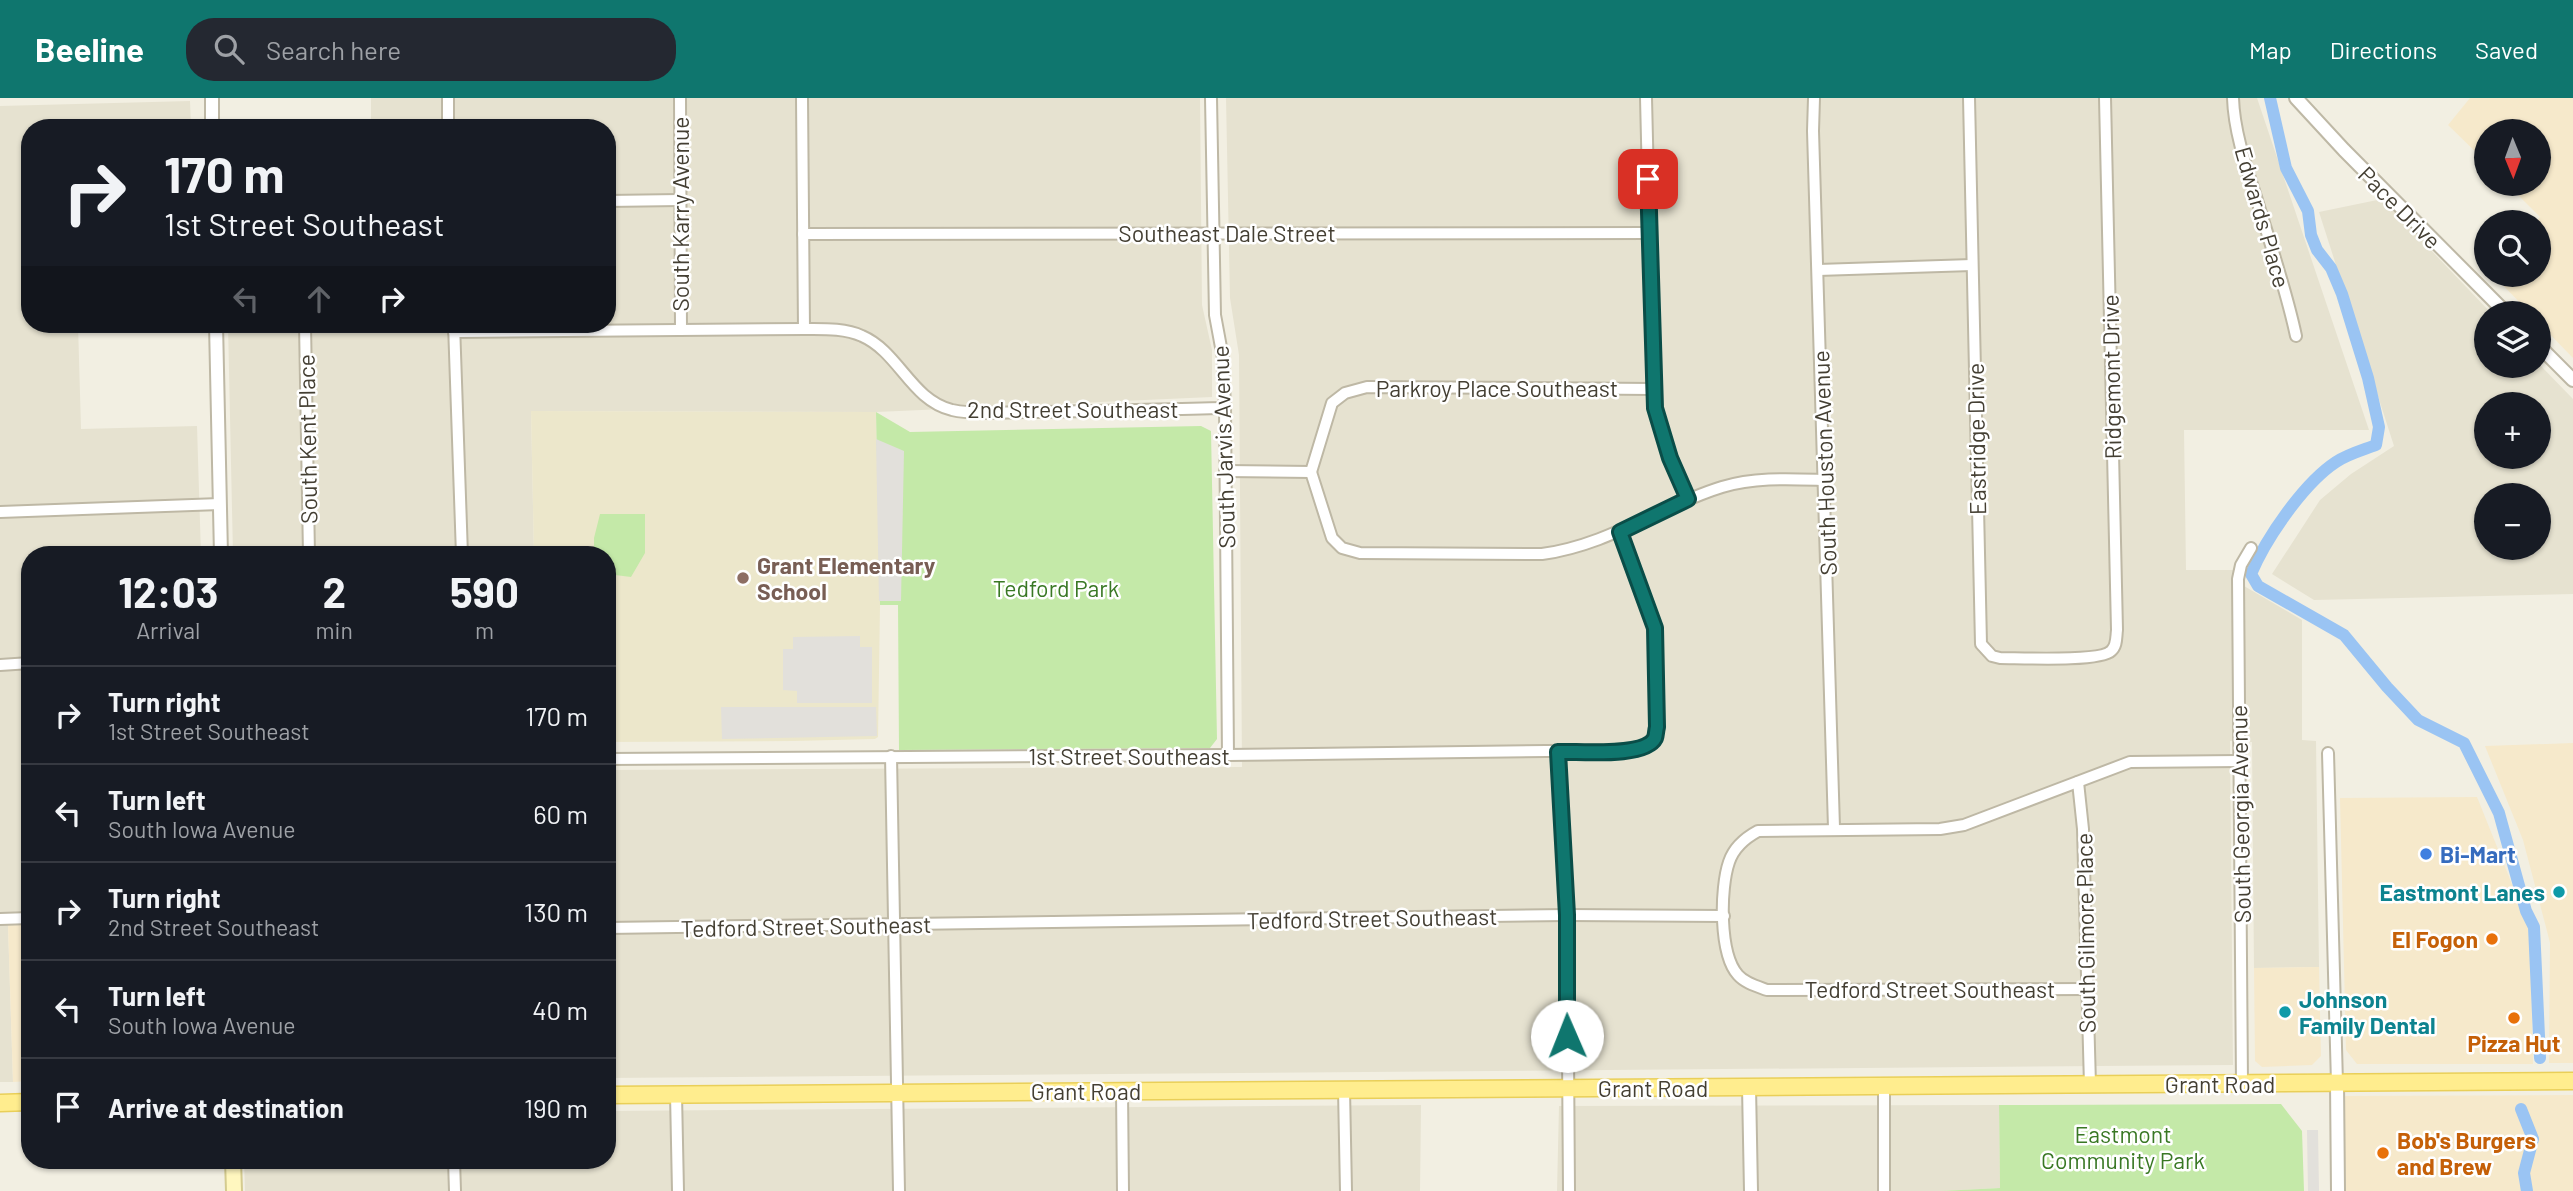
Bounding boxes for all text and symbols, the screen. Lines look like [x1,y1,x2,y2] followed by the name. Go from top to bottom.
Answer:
[186,18,676,81] search box
[35,29,144,69] text: Beeline
[210,30,248,68] icon: search
[266,34,401,65] text: Search here
[2249,35,2292,64] text: Map
[2330,35,2437,64] text: Directions
[2475,35,2538,64] text: Saved
[666,116,694,312] street label: South Karry Avenue
[2474,119,2552,196] north arrow
[2474,119,2551,560] map controls
[2229,143,2297,291] street label: Edwards Place
[164,144,284,203] text: 170 m
[49,147,140,238] icon: right
[1618,149,1678,209] pin
[1629,160,1667,198] icon: arrive
[2353,160,2447,254] street label: Pace Drive
[164,204,445,242] text: 1st Street Southeast
[2474,210,2551,287] button: search
[1118,219,1336,247] street label: Southeast Dale Street
[227,280,265,318] icon: left
[300,280,338,318] icon: ahead
[373,280,411,318] icon: right
[2096,294,2126,460] street label: Ridgemont Drive
[2474,301,2551,378] button: layers
[1205,345,1241,549] street label: South Jarvis Avenue
[1806,350,1842,576] street label: South Houston Avenue
[292,354,322,524] street label: South Kent Place
[1961,363,1991,515] street label: Eastridge Drive
[1376,374,1618,402] street label: Parkroy Place Southeast
[2474,392,2551,469] button: +
[967,395,1179,423] street label: 2nd Street Southeast
[2474,483,2551,560] button: −
[757,551,936,605] place label: Grant Elementary School
[118,566,218,616] text: 12:03
[322,566,346,616] text: 2
[450,566,519,616] text: 590
[735,570,751,586] marker: Grant Elementary School
[993,574,1119,602] park label: Tedford Park
[136,616,200,644] text: Arrival
[316,616,353,644] text: min
[475,616,494,644] text: m
[108,686,221,717] text: Turn right
[49,696,87,734] icon: right
[525,700,588,731] text: 170 m
[2224,705,2256,923] street label: South Georgia Avenue
[108,717,310,745] text: 1st Street Southeast
[1028,742,1230,770] street label: 1st Street Southeast
[108,784,206,815] text: Turn left
[49,794,87,832] icon: left
[533,798,588,829] text: 60 m
[108,815,295,843] text: South Iowa Avenue
[2069,833,2101,1033] street label: South Gilmore Place
[2440,840,2516,868] place label: Bi-Mart
[2418,846,2434,862] marker: Bi-Mart
[2380,878,2545,906] place label: Eastmont Lanes
[108,882,221,913] text: Turn right
[2551,884,2567,900] marker: Eastmont Lanes
[49,892,87,930] icon: right
[524,896,588,927] text: 130 m
[1246,902,1498,934] street label: Tedford Street Southeast
[680,910,932,942] street label: Tedford Street Southeast
[108,913,319,941] text: 2nd Street Southeast
[2392,925,2478,953] place label: El Fogon
[2484,931,2500,947] marker: El Fogon
[1805,975,2055,1003] street label: Tedford Street Southeast
[108,980,206,1011] text: Turn left
[2299,985,2436,1039] place label: Johnson Family Dental
[49,990,87,1028] icon: left
[532,994,588,1025] text: 40 m
[1530,999,1604,1073] position arrow
[2277,1004,2293,1020] marker: Johnson Family Dental
[2506,1010,2522,1026] marker: Pizza Hut
[108,1011,295,1039] text: South Iowa Avenue
[2467,1029,2561,1057] place label: Pizza Hut
[2165,1070,2275,1098] street label: Grant Road
[1598,1074,1708,1102] street label: Grant Road
[1031,1077,1141,1105] street label: Grant Road
[49,1088,87,1126] icon: arrive
[108,1092,344,1123] text: Arrive at destination
[524,1092,588,1123] text: 190 m
[2041,1120,2205,1174] park label: Eastmont Community Park
[2397,1126,2536,1180] place label: Bob's Burgers and Brew
[2375,1145,2391,1161] marker: Bob's Burgers and Brew

